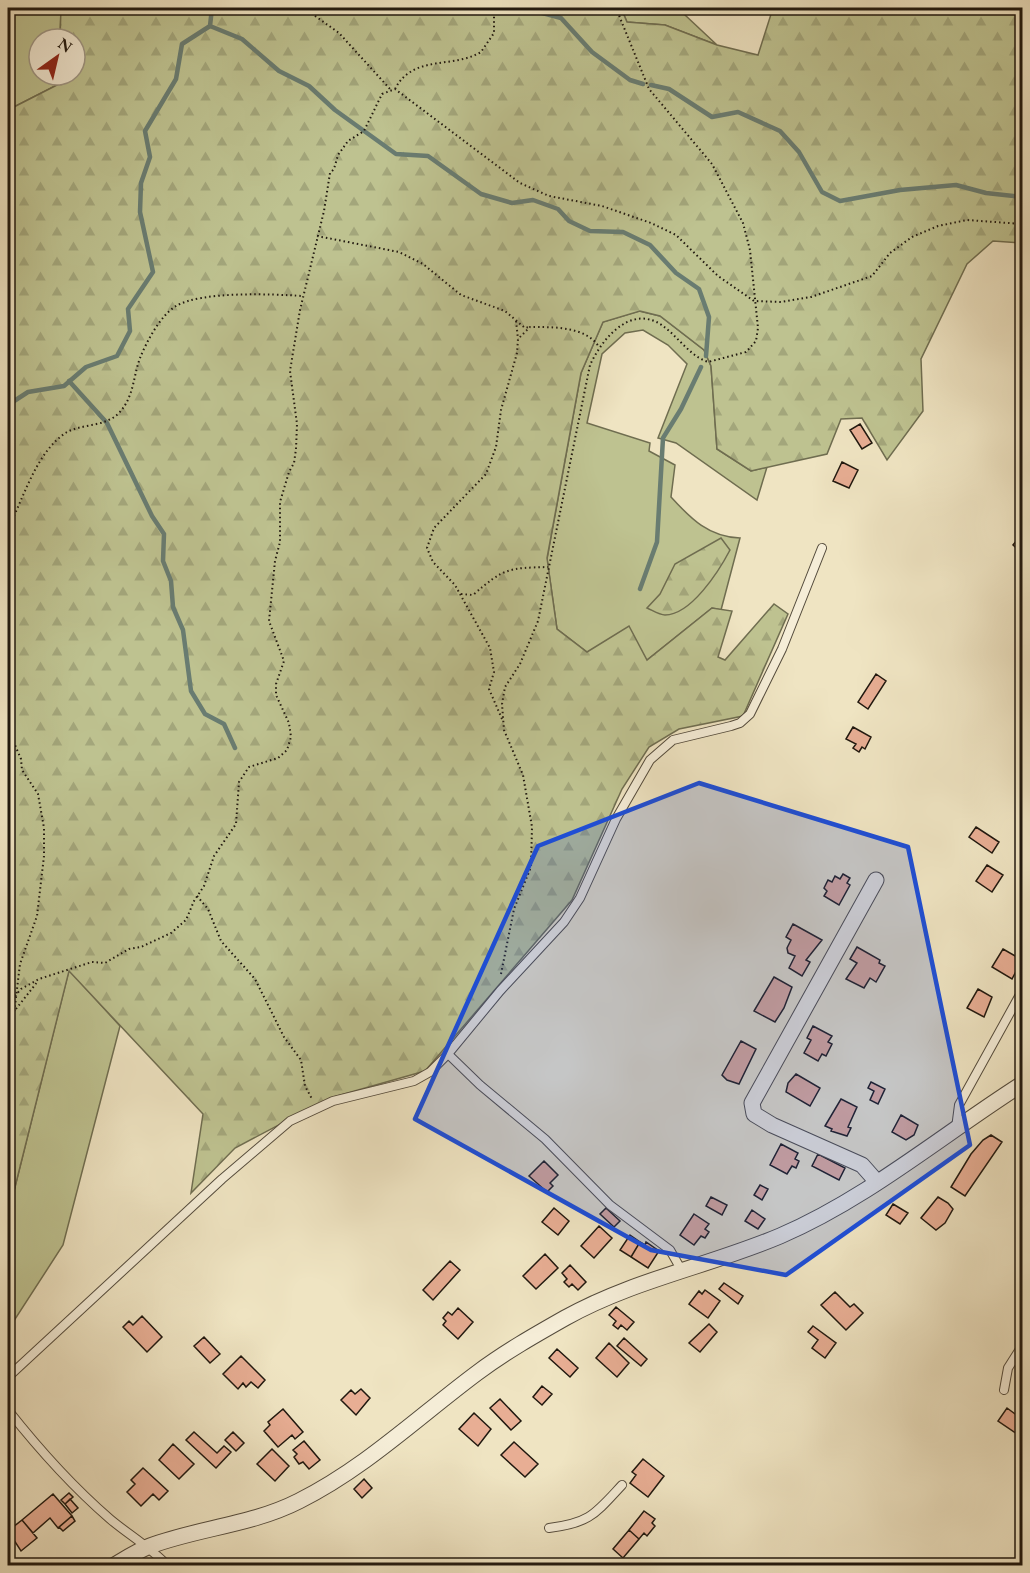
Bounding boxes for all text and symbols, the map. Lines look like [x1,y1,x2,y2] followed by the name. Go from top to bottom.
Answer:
[27,27,87,87] north arrow
[54,33,76,57] text: N

